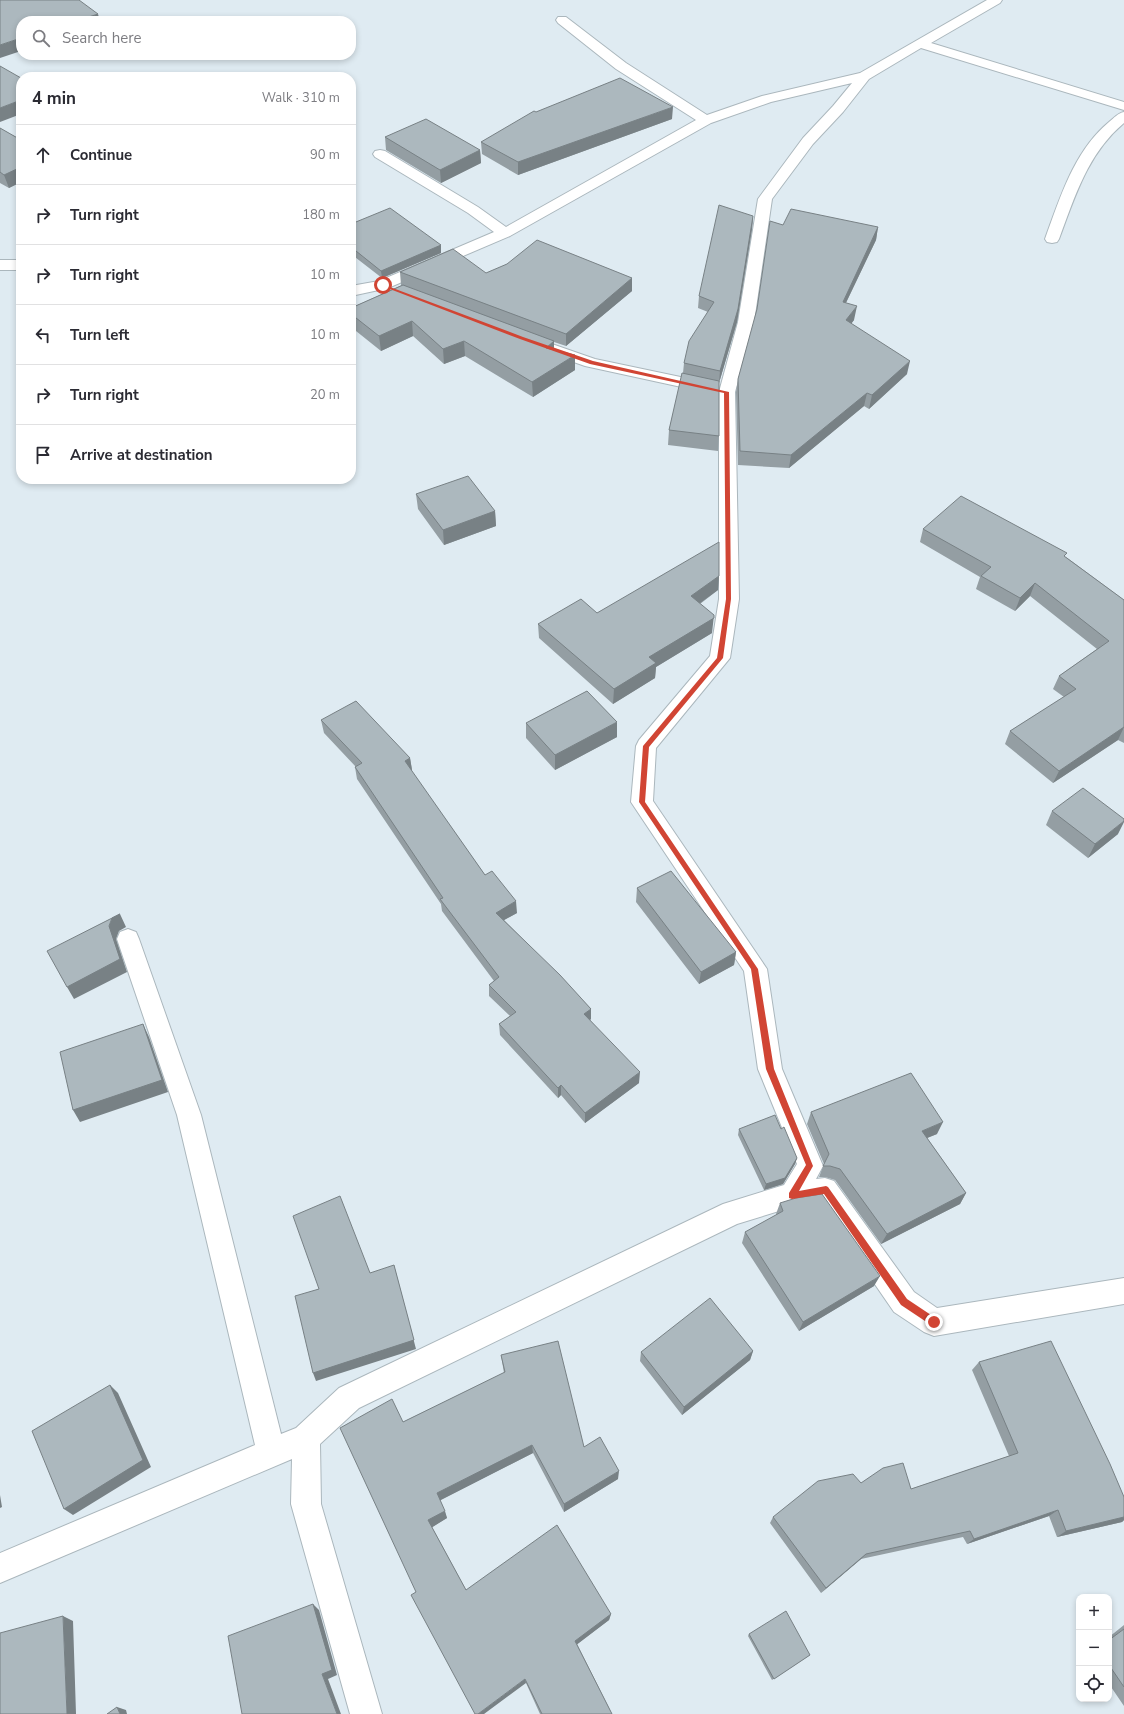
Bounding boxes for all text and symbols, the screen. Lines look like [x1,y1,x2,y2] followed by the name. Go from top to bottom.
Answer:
[16,16,356,60] search box
[30,27,52,49] icon: search
[62,28,142,48] text: Search here
[32,87,76,110] text: 4 min
[262,89,340,107] text: Walk · 310 m
[32,144,54,166] icon: ahead
[70,145,132,165] text: Continue
[310,146,340,164] text: 90 m
[32,204,54,226] icon: right
[70,205,139,225] text: Turn right
[302,206,340,224] text: 180 m
[32,264,54,286] icon: right
[70,265,139,285] text: Turn right
[310,266,340,284] text: 10 m
[374,276,392,294] route start
[32,324,54,346] icon: left
[70,325,129,345] text: Turn left
[310,326,340,344] text: 10 m
[32,384,54,406] icon: right
[70,385,139,405] text: Turn right
[310,386,340,404] text: 20 m
[32,444,54,466] icon: arrive
[70,445,213,465] text: Arrive at destination
[925,1313,943,1331] route end
[1076,1594,1112,1702] map controls
[1076,1594,1112,1630] button: +
[1076,1630,1112,1666] button: −
[1076,1666,1112,1702] button: locate

